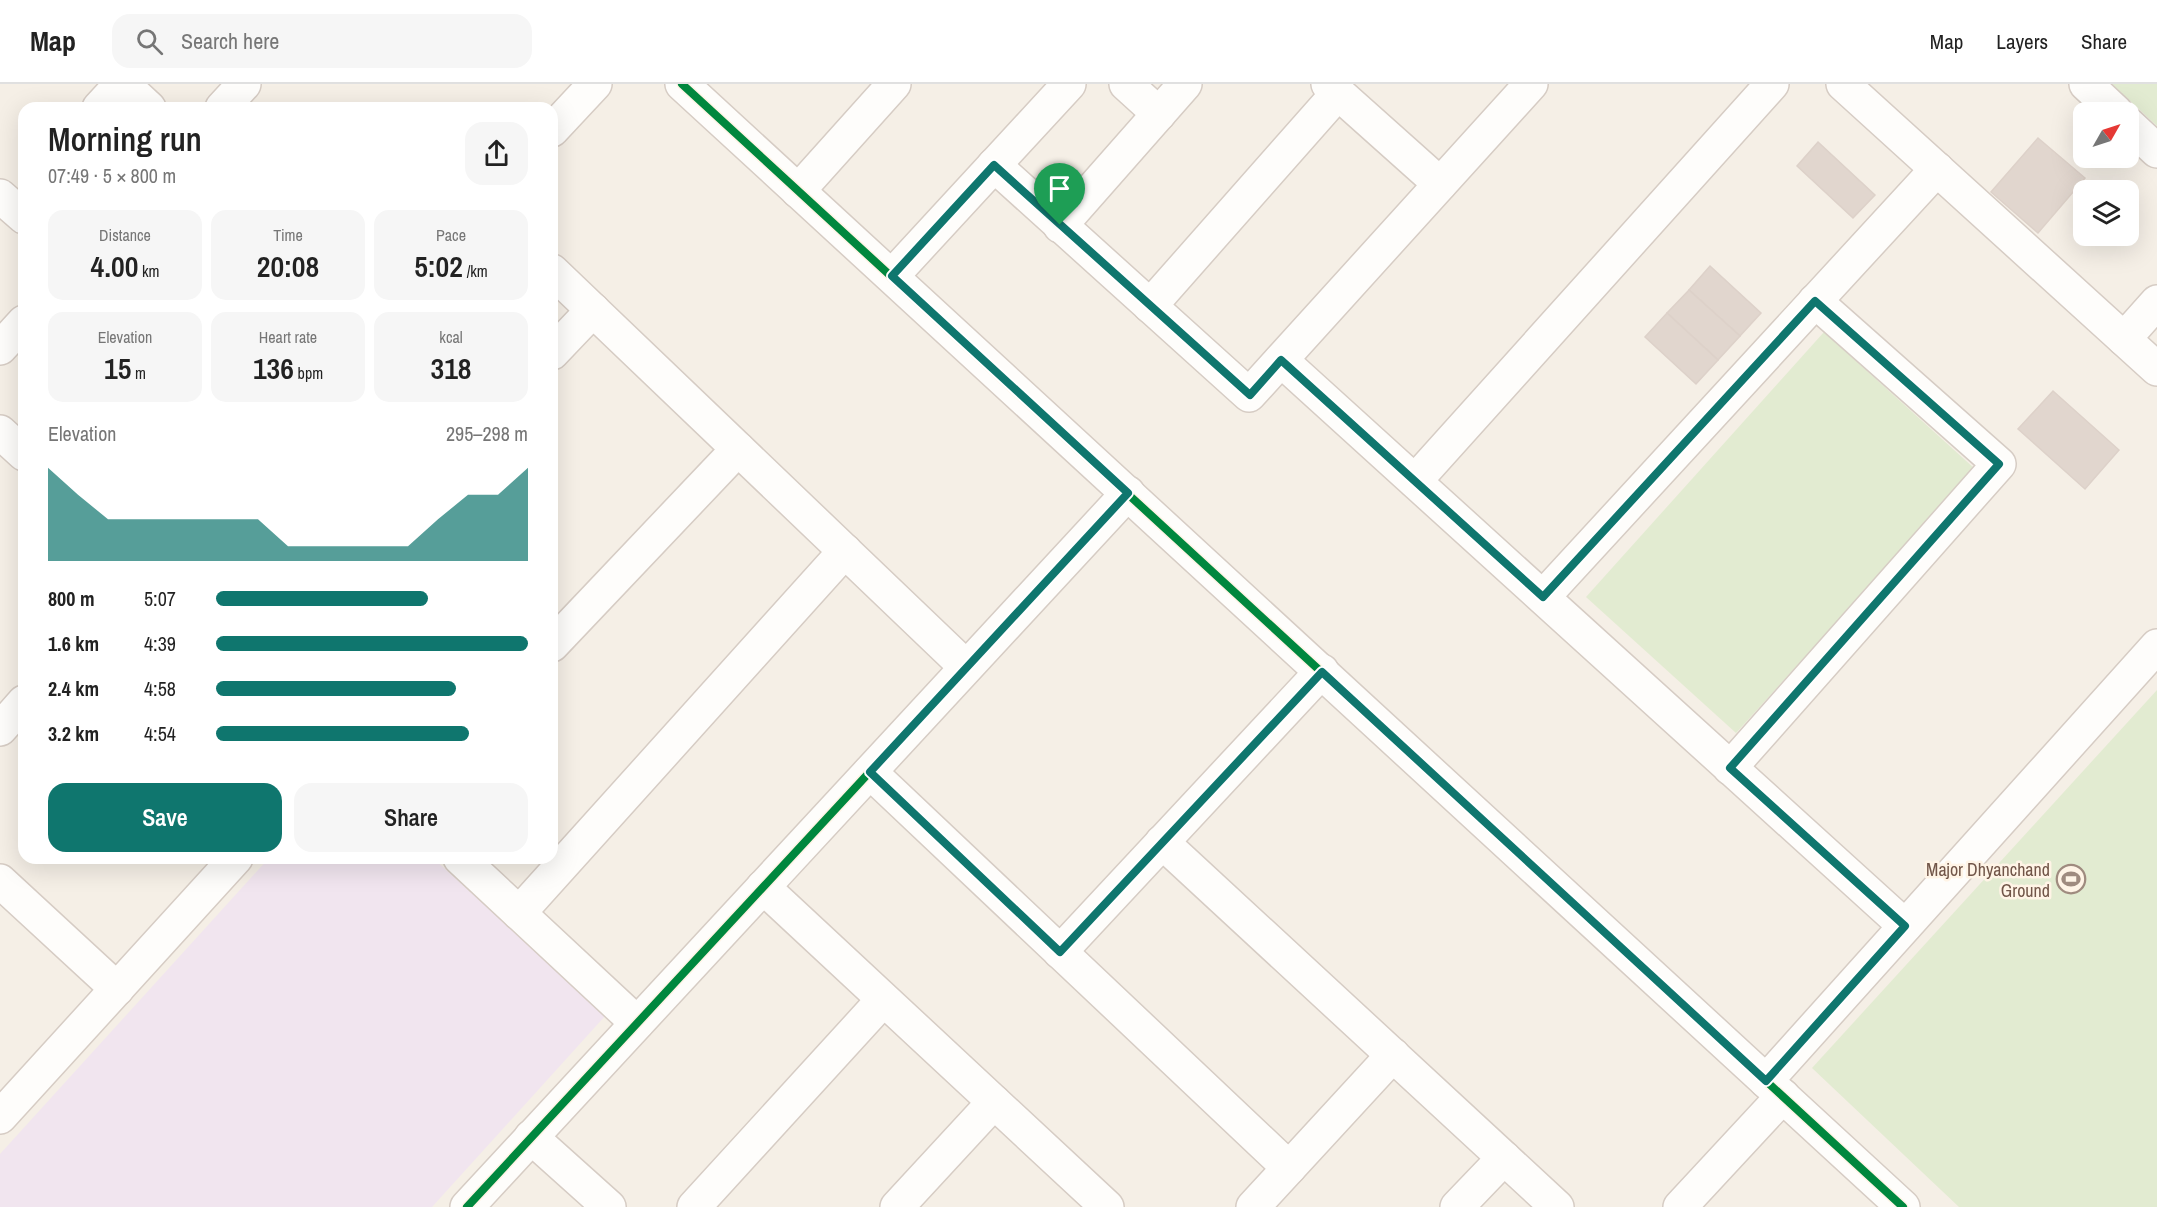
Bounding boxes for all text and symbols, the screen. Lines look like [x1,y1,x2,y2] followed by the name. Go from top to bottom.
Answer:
[112,14,532,68] search box
[30,22,76,60] text: Map
[133,25,166,58] icon: search
[181,26,279,56] text: Search here
[1930,27,1963,56] text: Map
[1996,27,2048,56] text: Layers
[2081,27,2127,56] text: Share
[2073,102,2139,168] north arrow
[2073,102,2139,246] map controls
[48,117,202,161] text: Morning run
[465,122,528,185] button: share
[48,162,176,189] text: 07:49 · 5 × 800 m
[1034,163,1085,225] pin
[1043,172,1076,205] icon: arrive
[2073,180,2139,246] button: layers
[99,224,151,246] text: Distance
[273,224,303,246] text: Time
[436,224,466,246] text: Pace
[90,246,138,286] text: 4.00
[257,246,319,286] text: 20:08
[414,246,463,286] text: 5:02
[138,260,160,282] text: km
[463,260,488,282] text: /km
[98,326,152,348] text: Elevation
[259,326,317,348] text: Heart rate
[439,326,463,348] text: kcal
[104,348,131,388] text: 15
[253,348,294,388] text: 136
[430,348,472,388] text: 318
[131,362,146,384] text: m
[294,362,323,384] text: bpm
[48,420,116,447] text: Elevation
[446,420,528,447] text: 295–298 m
[48,585,95,612] text: 800 m
[144,585,176,612] text: 5:07
[48,630,99,657] text: 1.6 km
[144,630,176,657] text: 4:39
[48,675,99,702] text: 2.4 km
[144,675,176,702] text: 4:58
[48,720,99,747] text: 3.2 km
[144,720,176,747] text: 4:54
[48,783,282,852] button: Save
[294,783,528,852] button: Share
[1926,857,2050,903] place label: Major Dhyanchand Ground
[2055,863,2087,895] sports icon: Major Dhyanchand Ground

